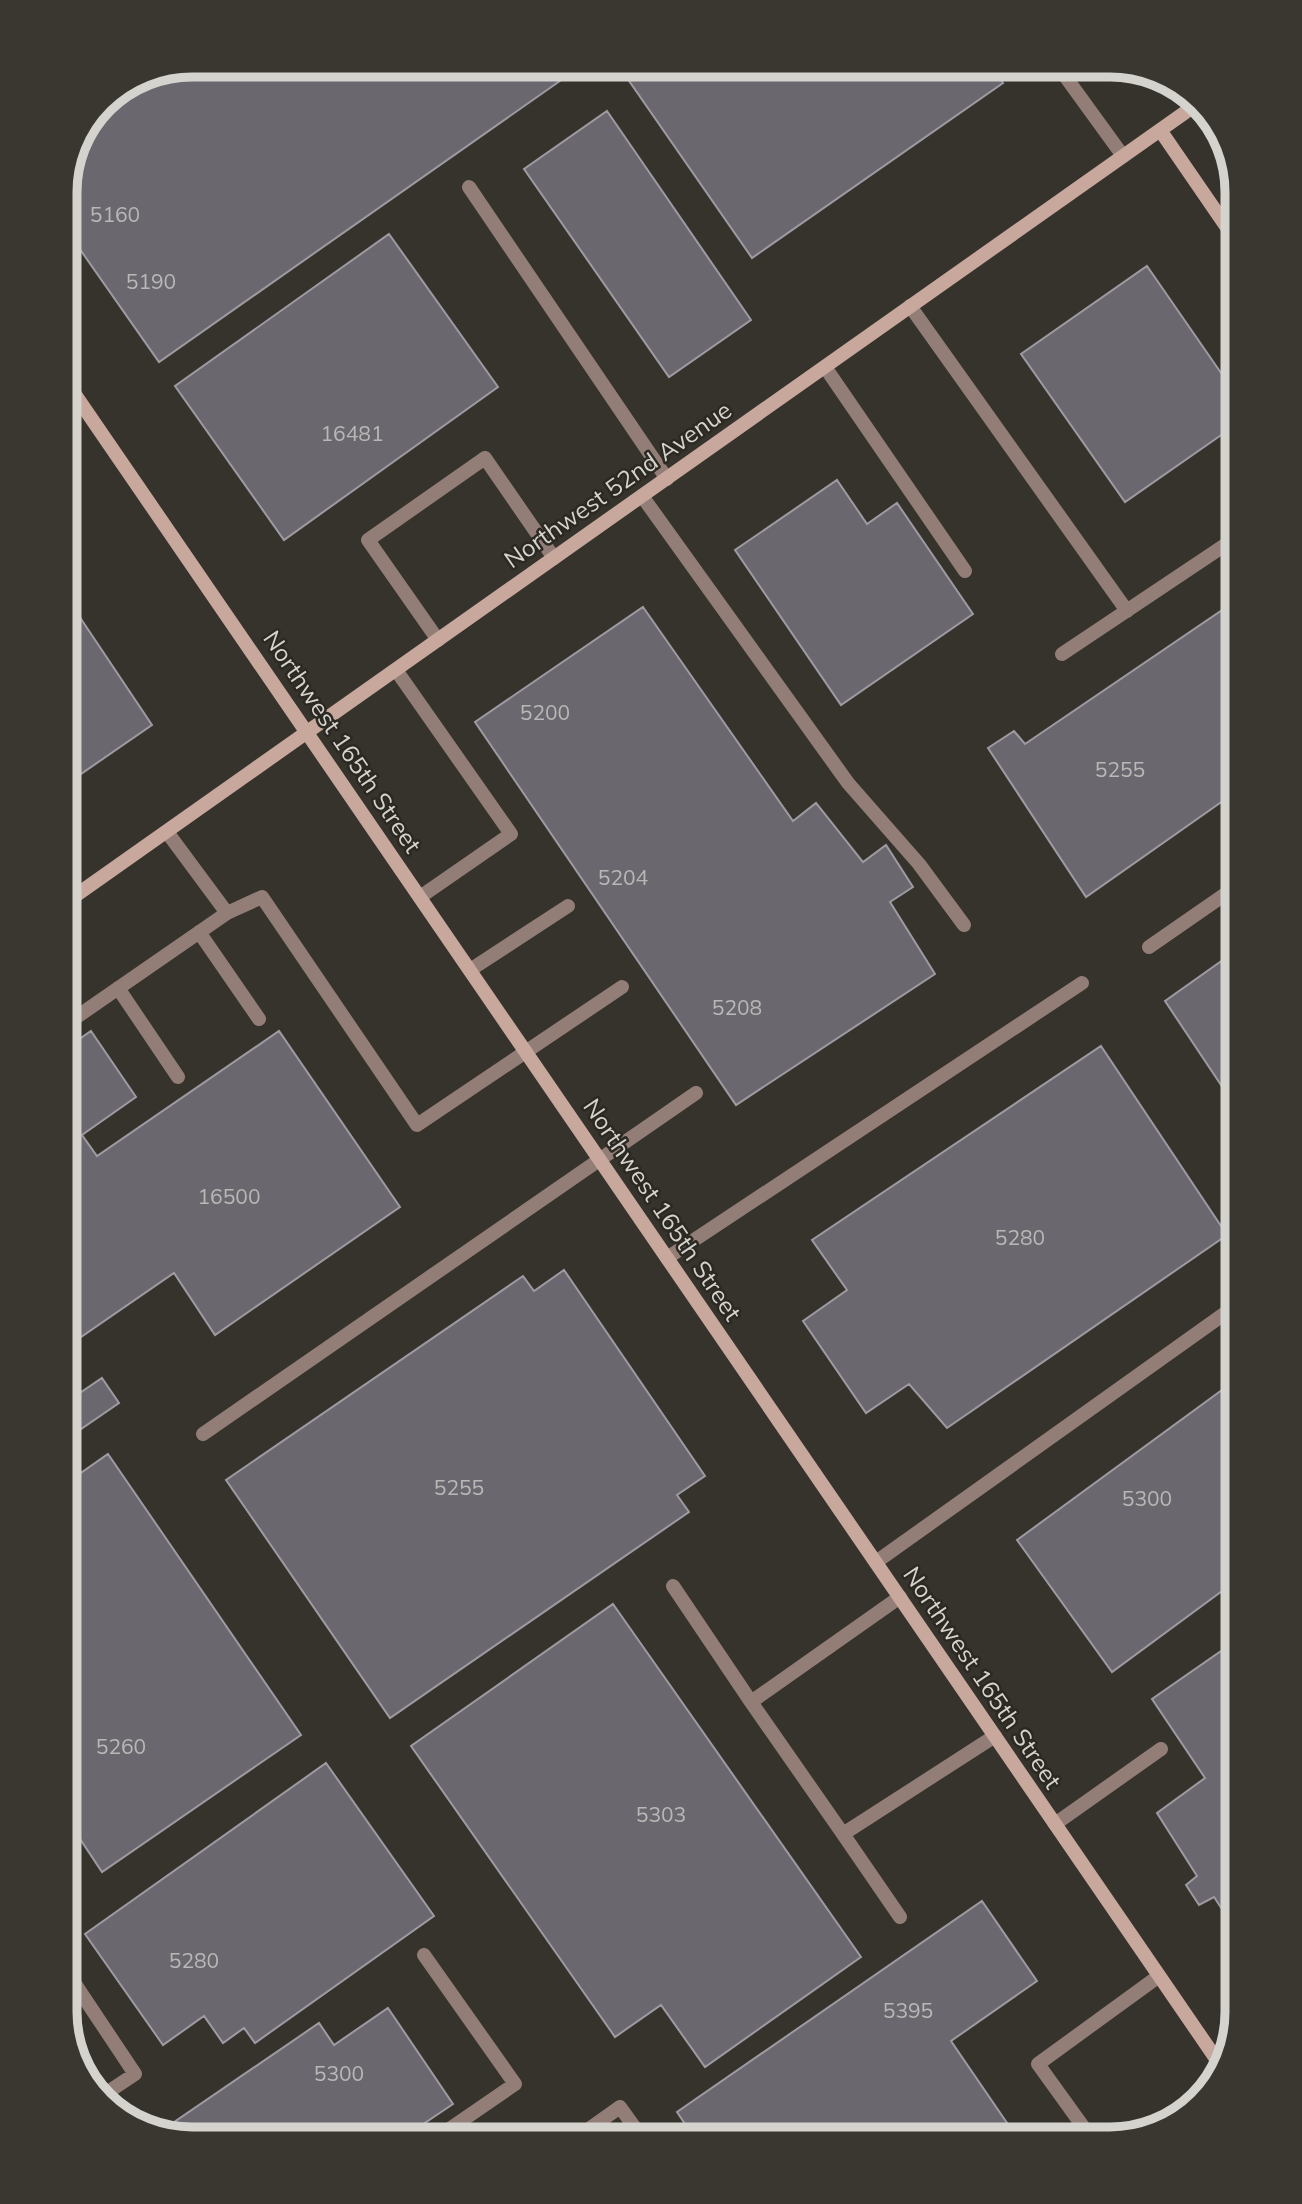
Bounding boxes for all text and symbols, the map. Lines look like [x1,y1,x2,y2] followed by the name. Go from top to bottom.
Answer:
[90,201,140,227] house number: 5160
[126,268,176,294] house number: 5190
[498,394,737,574] street label: Northwest 52nd Avenue
[321,420,384,446] house number: 16481
[257,625,428,858] street label: Northwest 165th Street
[520,699,570,725] house number: 5200
[1095,756,1145,782] house number: 5255
[598,864,649,890] house number: 5204
[712,994,762,1020] house number: 5208
[577,1093,748,1326] street label: Northwest 165th Street
[198,1183,261,1209] house number: 16500
[995,1224,1045,1250] house number: 5280
[434,1474,484,1500] house number: 5255
[1122,1485,1172,1511] house number: 5300
[897,1561,1068,1794] street label: Northwest 165th Street
[96,1733,146,1759] house number: 5260
[636,1801,686,1827] house number: 5303
[169,1947,219,1973] house number: 5280
[883,1997,933,2023] house number: 5395
[314,2060,364,2086] house number: 5300

